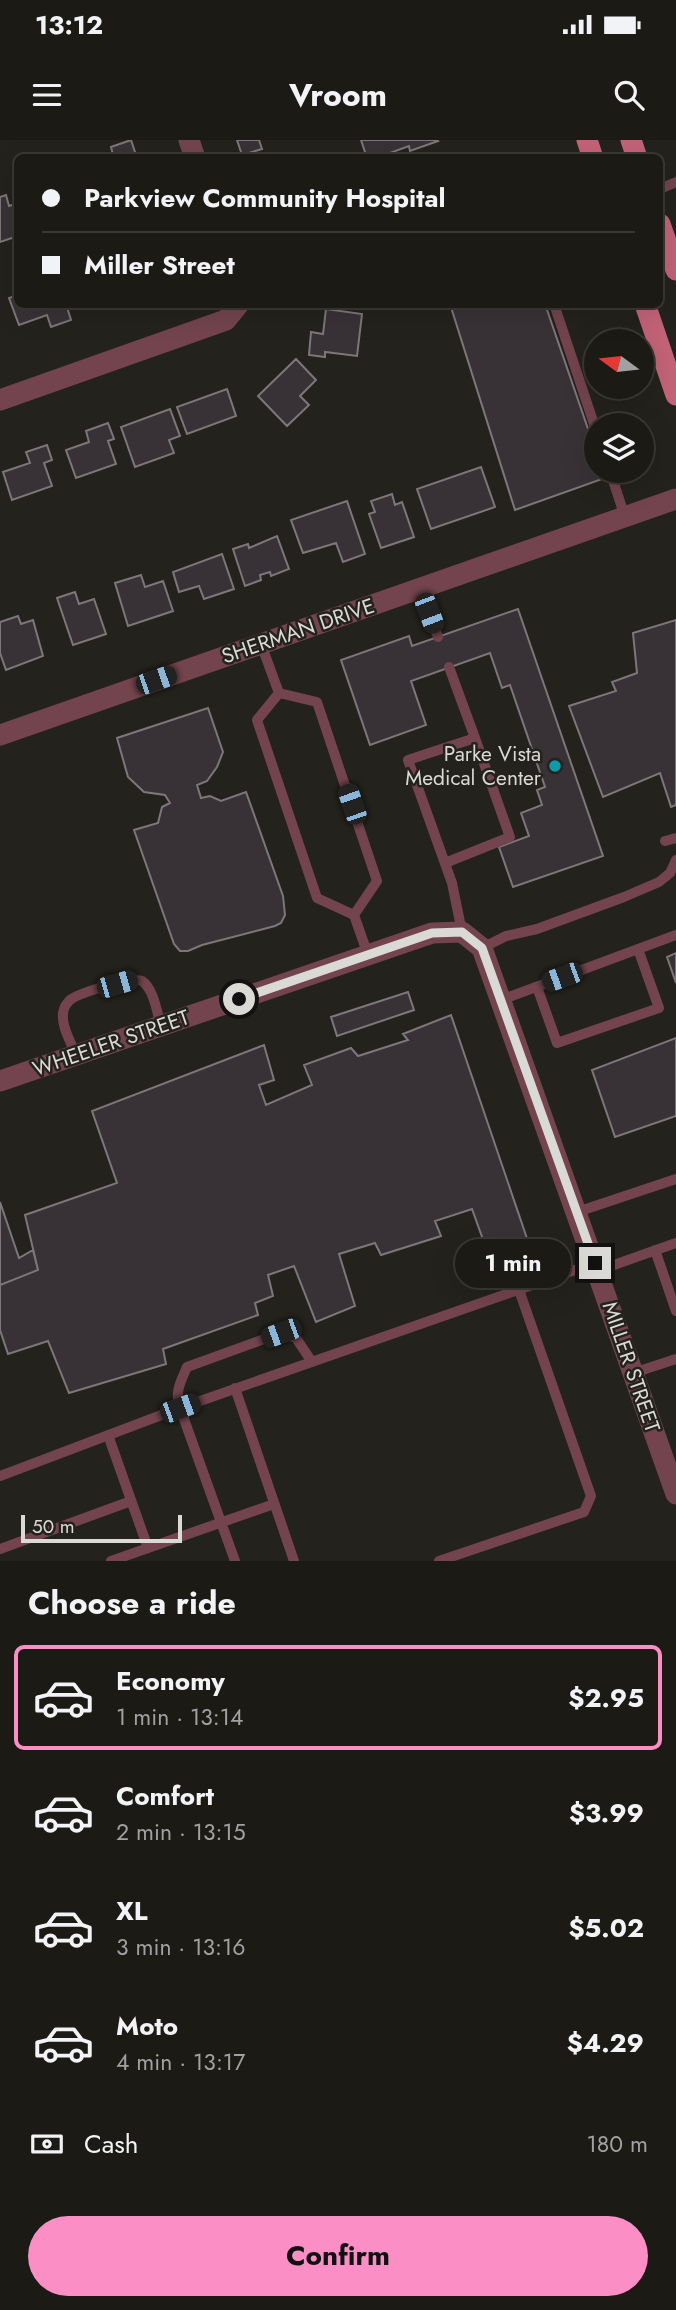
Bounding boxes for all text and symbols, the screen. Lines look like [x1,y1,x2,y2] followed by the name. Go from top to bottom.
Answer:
[35,6,103,44] text: 13:12
[289,72,387,118] text: Vroom
[28,76,66,114] icon: menu
[610,76,648,114] icon: search
[84,179,446,217] text: Parkview Community Hospital
[84,246,235,284] text: Miller Street
[584,329,654,399] north arrow
[584,329,654,483] map controls
[584,413,654,483] button: layers
[412,590,447,636] car
[218,591,378,671] street label: SHERMAN DRIVE
[133,663,180,697] car
[405,739,542,793] place label: Parke Vista Medical Center
[547,758,563,774] marker: Parke Vista Medical Center
[336,781,369,827] car
[539,960,586,994] car
[94,968,141,1000] car
[223,983,255,1015] route start
[29,1002,194,1084] street label: WHEELER STREET
[455,1238,570,1288] callout: 1 min
[484,1246,542,1280] text: 1 min
[579,1247,611,1279] route end
[595,1298,667,1437] street label: MILLER STREET
[258,1316,305,1350] car
[157,1391,204,1425] car
[21,1512,182,1544] scale bar
[32,1513,75,1540] text: 50 m
[28,1580,236,1626] text: Choose a ride
[116,1662,225,1700] text: Economy
[32,1666,95,1729] icon: car
[568,1679,644,1717] text: $2.95
[116,1700,244,1734] text: 1 min · 13:14
[116,1777,214,1815] text: Comfort
[32,1781,95,1844] icon: car
[569,1794,644,1832] text: $3.99
[116,1815,246,1849] text: 2 min · 13:15
[116,1892,148,1930] text: XL
[32,1896,95,1959] icon: car
[568,1909,644,1947] text: $5.02
[116,1930,246,1964] text: 3 min · 13:16
[116,2007,178,2045] text: Moto
[32,2011,95,2074] icon: car
[567,2024,644,2062] text: $4.29
[116,2045,245,2079] text: 4 min · 13:17
[28,2125,66,2163] icon: cash
[84,2125,138,2163] text: Cash
[586,2127,648,2161] text: 180 m
[28,2216,648,2296] button: Confirm

